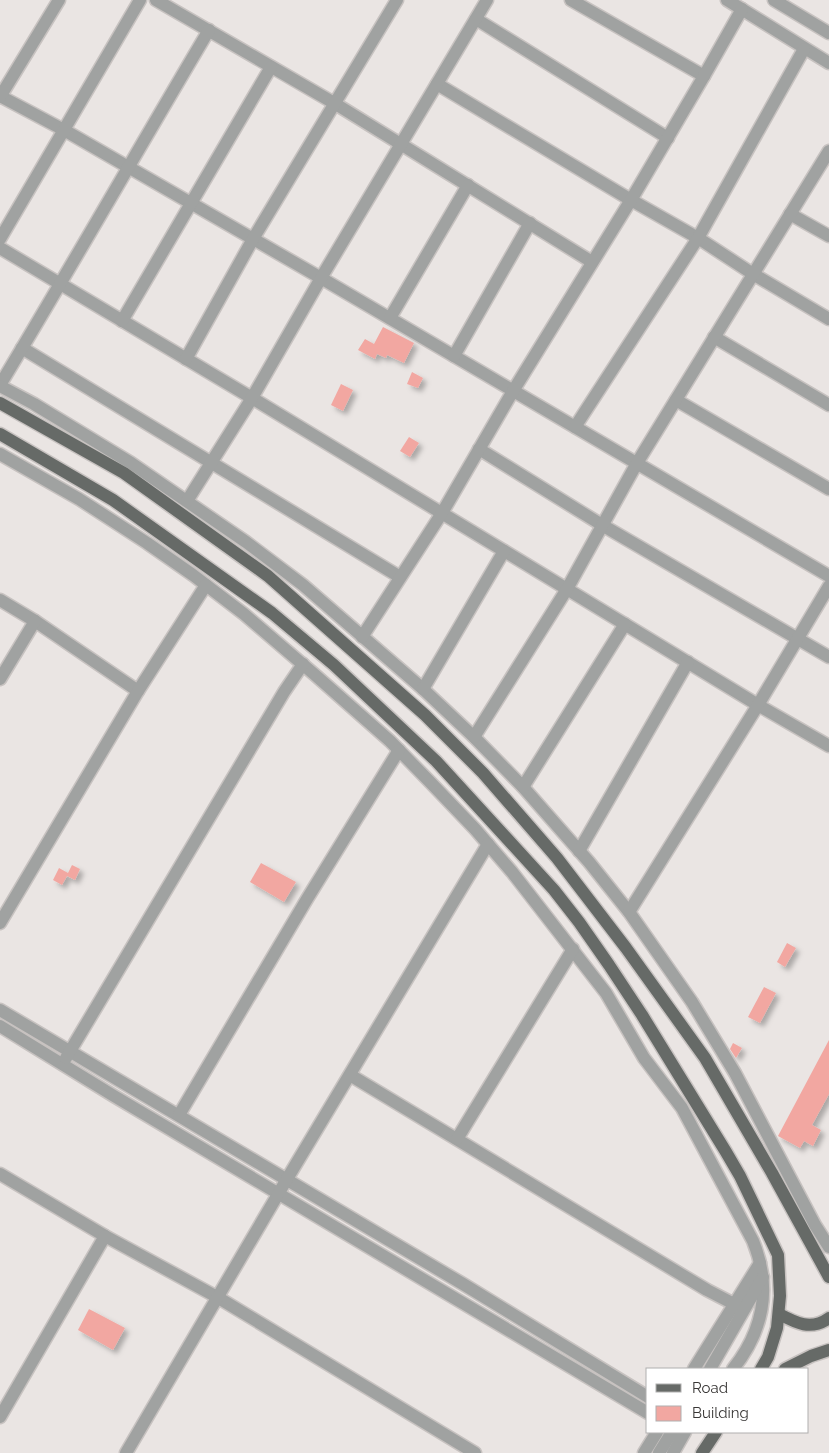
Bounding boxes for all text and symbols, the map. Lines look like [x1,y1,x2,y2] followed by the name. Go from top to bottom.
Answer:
[646,1368,809,1433] legend
[692,1379,728,1397] text: Road
[692,1404,749,1422] text: Building

